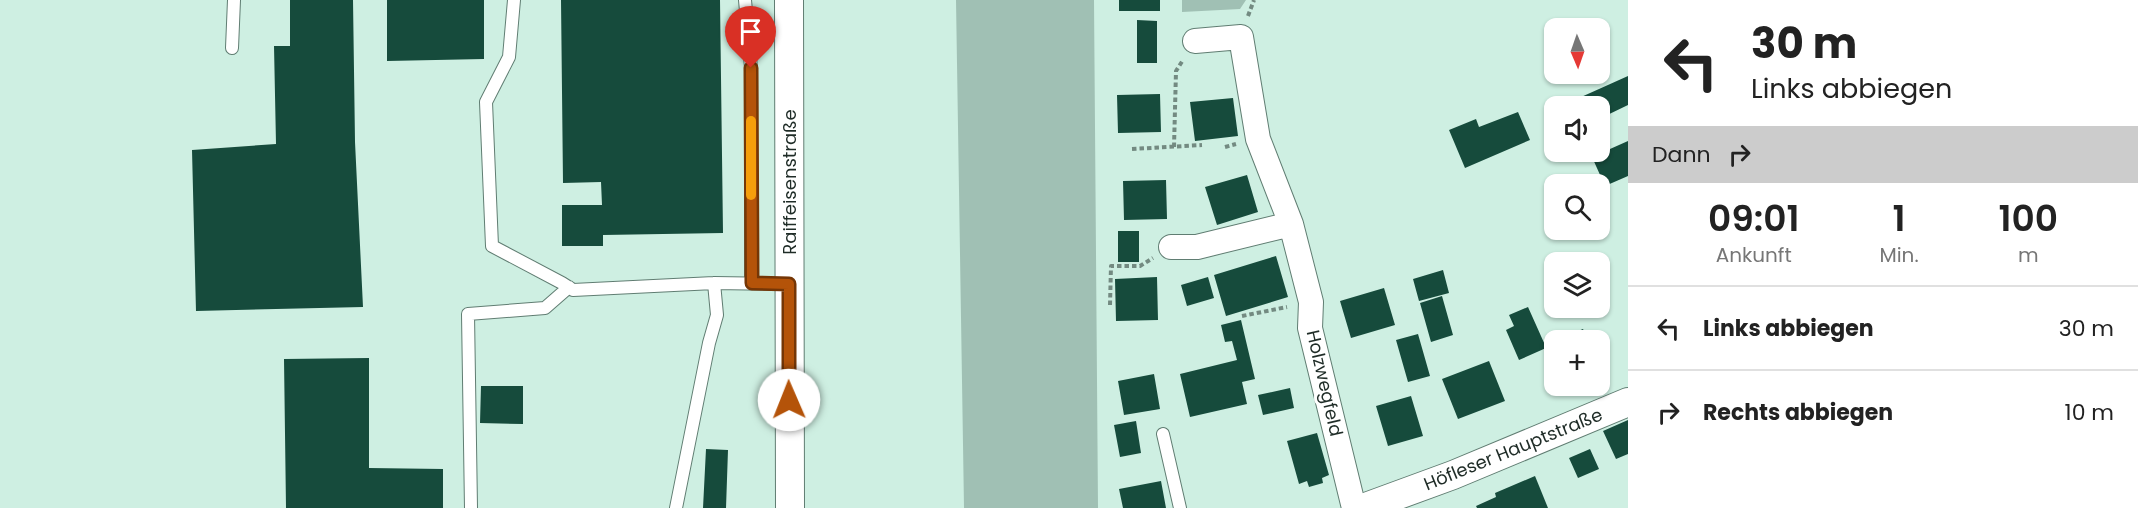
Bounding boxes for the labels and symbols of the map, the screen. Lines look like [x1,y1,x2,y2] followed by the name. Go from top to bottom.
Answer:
[725,6,776,68] pin
[1544,18,1610,84] north arrow
[777,109,802,255] street label: Raiffeisenstraße
[1301,327,1349,439] street label: Holzwegfeld
[757,368,821,432] position arrow
[1420,402,1606,496] street label: Höfleser Hauptstraße

